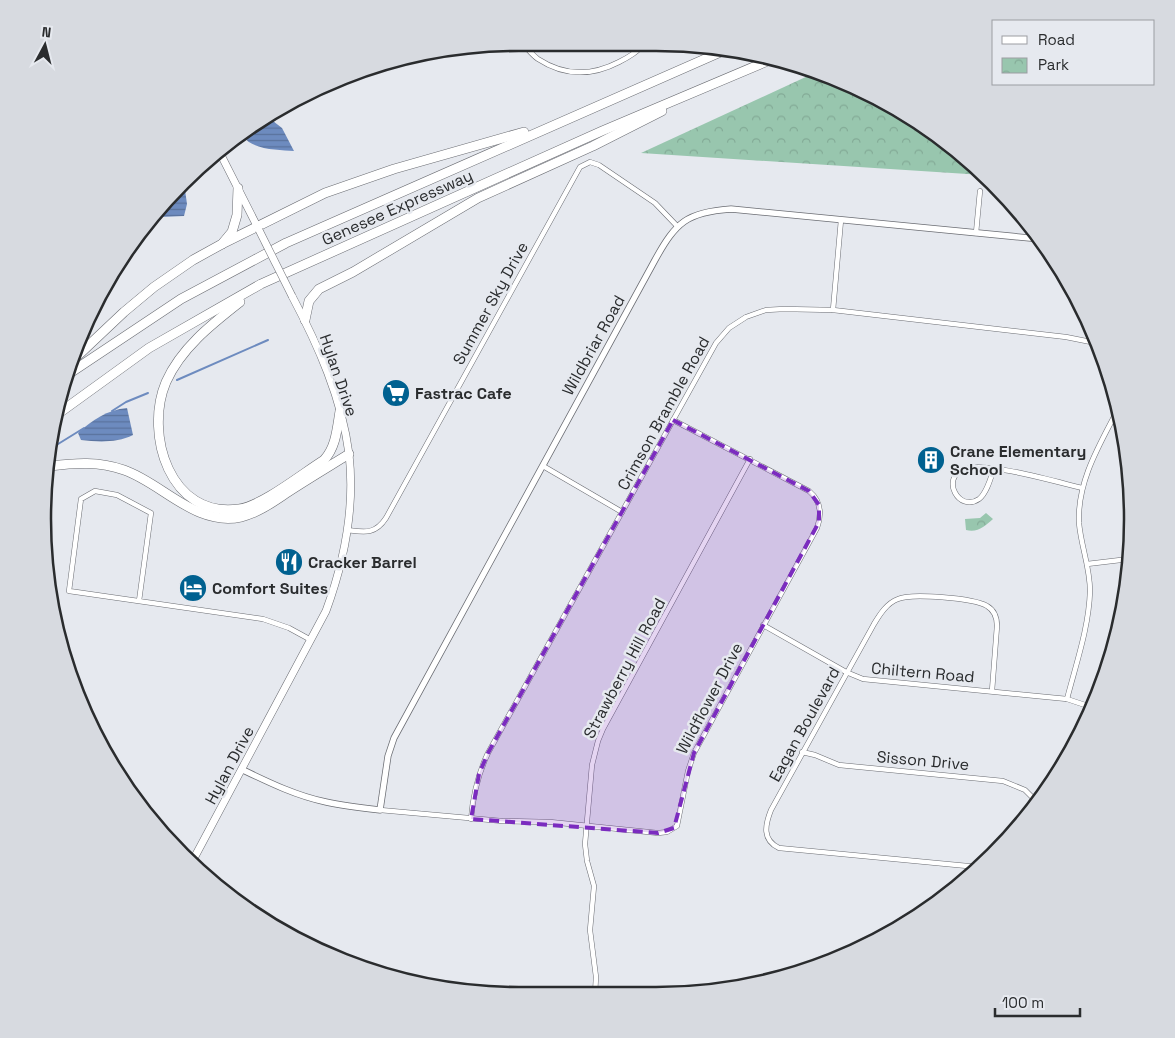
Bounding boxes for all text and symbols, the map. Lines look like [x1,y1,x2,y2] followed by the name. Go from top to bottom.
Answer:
[20,20,70,70] north arrow
[992,20,1155,85] legend
[41,23,52,42] text: N
[1038,30,1075,49] text: Road
[1038,55,1069,74] text: Park
[318,165,476,250] street label: Genesee Expressway
[448,238,533,368] street label: Summer Sky Drive
[557,292,630,399] street label: Wildbriar Road
[315,331,362,419] street label: Hylan Drive
[612,333,714,494] street label: Crimson Bramble Road
[381,378,411,408] supermarket icon: Fastrac Cafe
[415,383,512,404] place label: Fastrac Cafe
[950,441,1086,480] place label: Crane Elementary School
[916,445,946,475] building icon: Crane Elementary School
[274,547,304,577] restaurant icon: Cracker Barrel
[308,552,417,573] place label: Cracker Barrel
[178,573,208,603] hotel icon: Comfort Suites
[212,578,328,599] place label: Comfort Suites
[579,594,670,742] street label: Strawberry Hill Road
[671,639,748,758] street label: Wildflower Drive
[870,658,976,687] street label: Chiltern Road
[764,663,845,785] street label: Eagan Boulevard
[200,722,259,808] street label: Hylan Drive
[876,746,970,775] street label: Sisson Drive
[995,986,1080,1018] scale bar
[1002,993,1044,1012] text: 100 m

